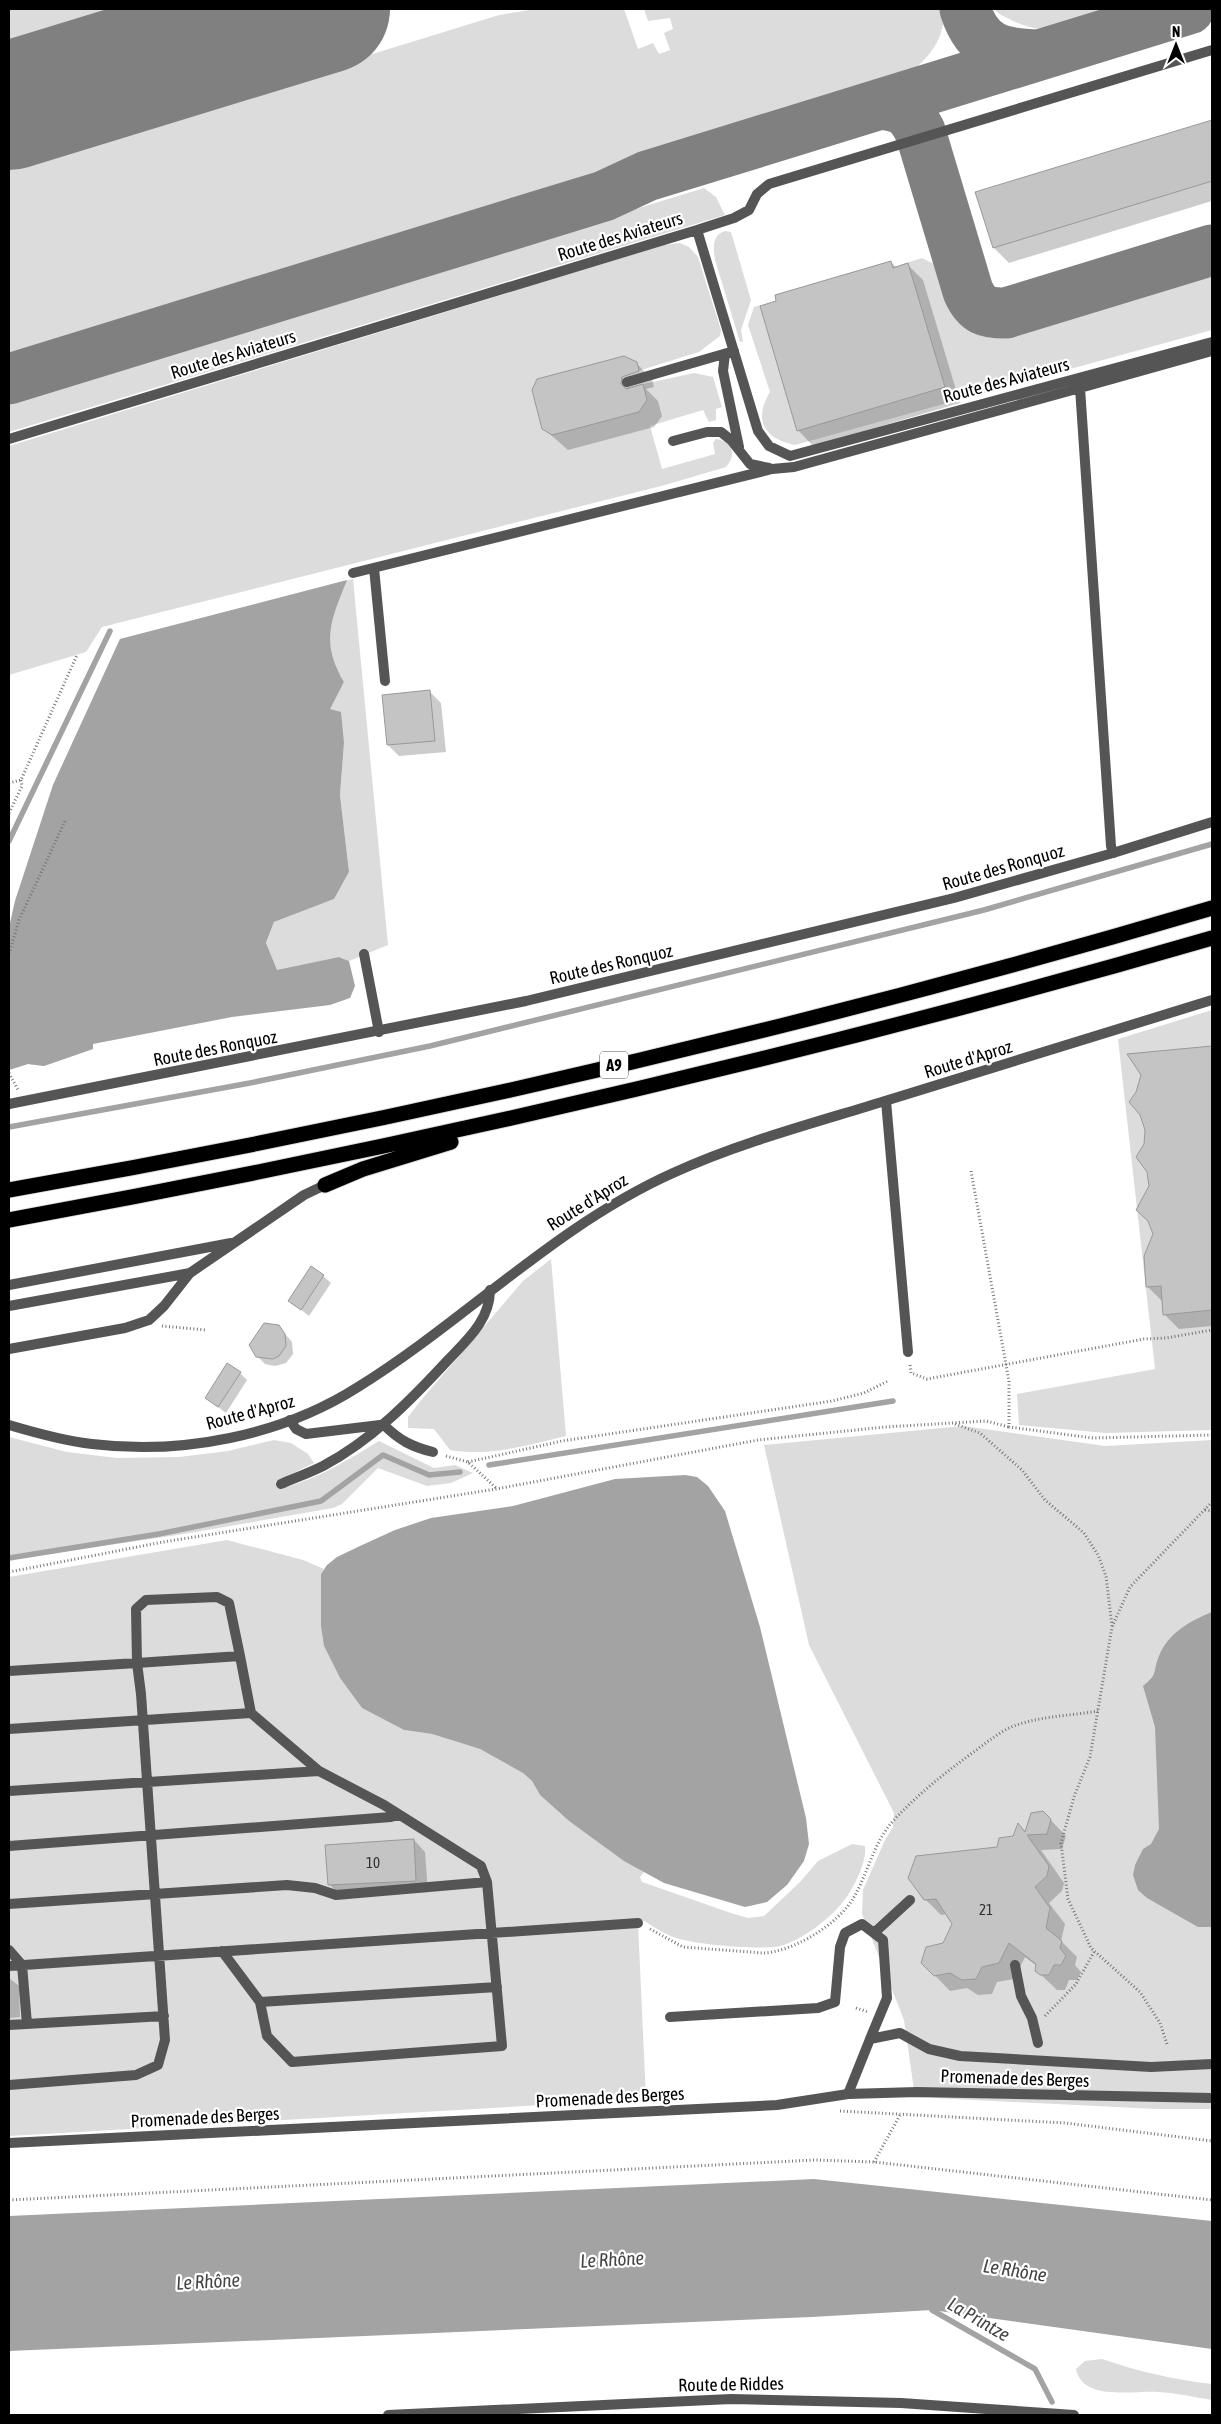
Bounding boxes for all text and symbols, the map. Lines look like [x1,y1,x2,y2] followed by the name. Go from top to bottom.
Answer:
[1151,20,1201,70] north arrow
[1172,24,1180,40] text: N
[555,207,685,265] street label: Route des Aviateurs
[168,325,298,383] street label: Route des Aviateurs
[941,353,1071,407] street label: Route des Aviateurs
[940,839,1067,894] street label: Route des Ronquoz
[547,940,675,988] street label: Route des Ronquoz
[151,1026,279,1070] street label: Route des Ronquoz
[922,1036,1015,1082] street label: Route d'Aproz
[600,1052,628,1078] road number: A9
[543,1169,631,1235] street label: Route d'Aproz
[203,1390,297,1434] street label: Route d'Aproz
[366,1854,380,1871] house number: 10
[979,1901,993,1918] house number: 21
[940,2065,1090,2091] street label: Promenade des Berges
[535,2083,685,2111] street label: Promenade des Berges
[130,2103,280,2131] street label: Promenade des Berges
[579,2246,645,2272] water label: Le Rhône
[982,2254,1048,2286] water label: Le Rhône
[175,2268,241,2294] water label: Le Rhône
[944,2292,1014,2346] water label: La Printze
[678,2373,784,2395] street label: Route de Riddes

